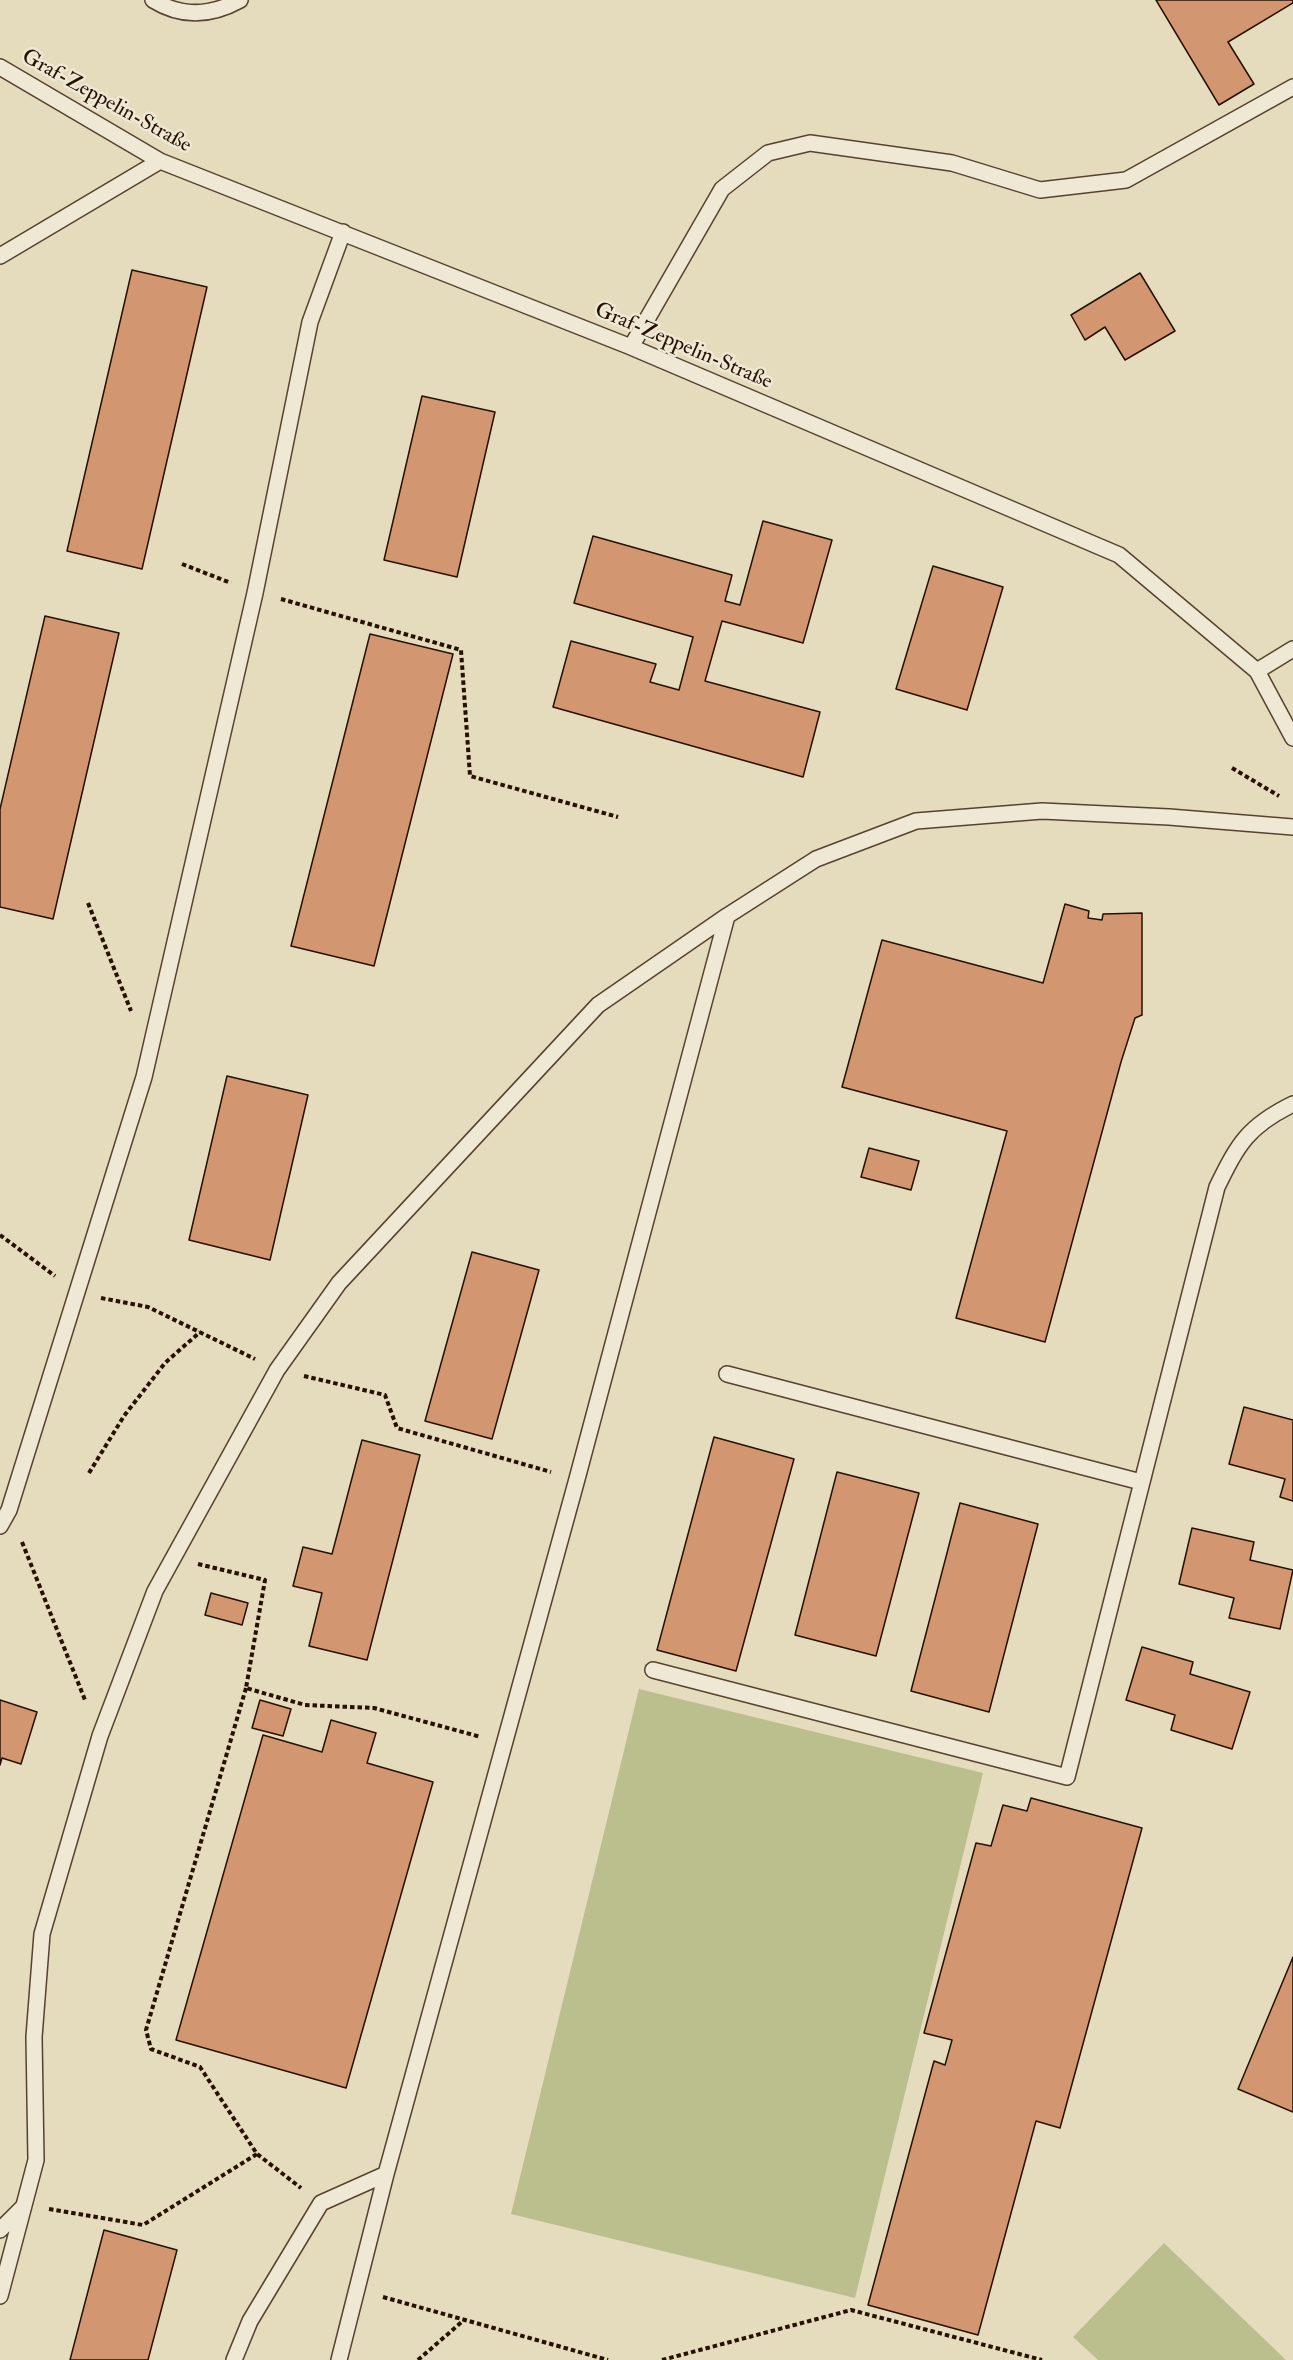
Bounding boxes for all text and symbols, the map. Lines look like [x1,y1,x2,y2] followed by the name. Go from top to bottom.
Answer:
[17,45,195,159] street label: Graf-Zeppelin-Straße
[591,298,775,396] street label: Graf-Zeppelin-Straße

